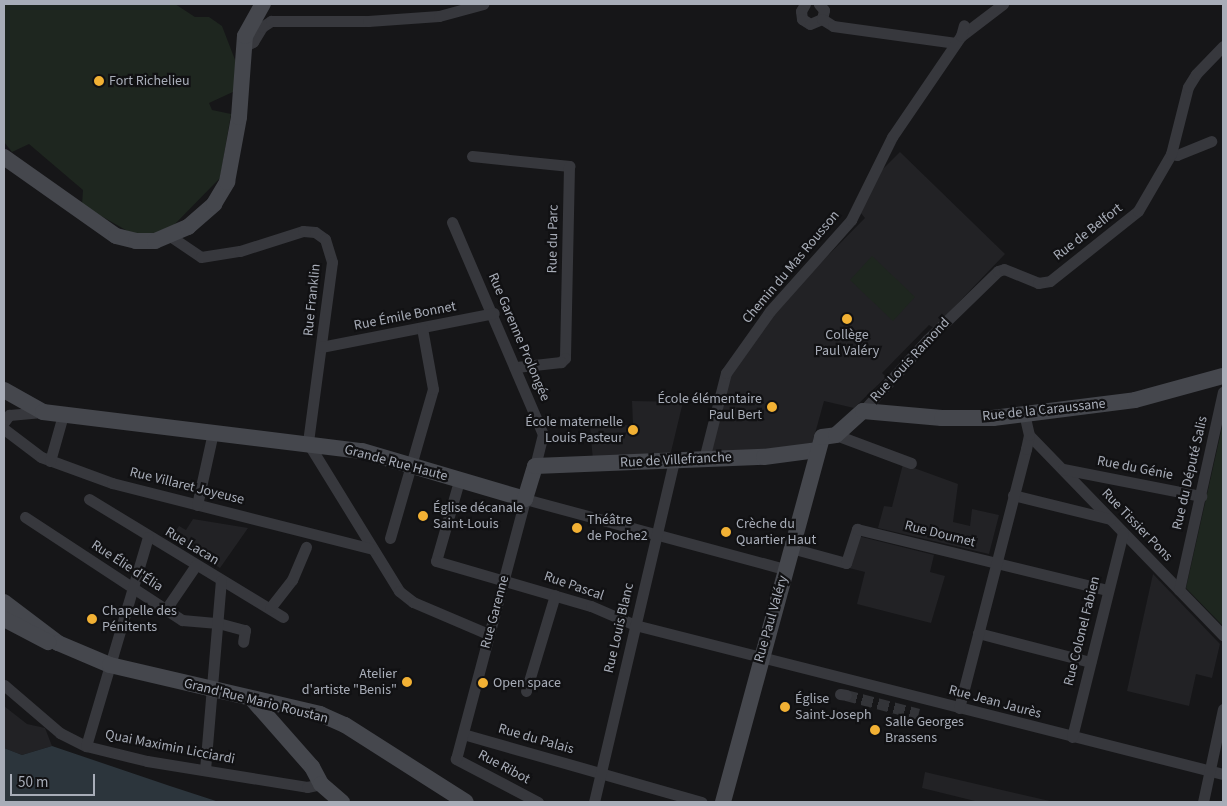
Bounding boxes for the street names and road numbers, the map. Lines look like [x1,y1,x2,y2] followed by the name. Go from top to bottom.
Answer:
[1050,200,1126,264] street label: Rue de Belfort
[544,204,562,274] street label: Rue du Parc
[739,207,843,327] street label: Chemin du Mas Rousson
[300,263,324,337] street label: Rue Franklin
[484,270,554,404] street label: Rue Garenne Prolongée
[352,298,458,334] street label: Rue Émile Bonnet
[867,314,953,406] street label: Rue Louis Ramond
[982,395,1106,425] street label: Rue de la Caraussane
[1169,415,1211,531] street label: Rue du Député Salis
[343,441,449,485] street label: Grande Rue Haute
[620,449,732,471] street label: Rue de Villefranche
[1096,452,1174,484] street label: Rue du Génie
[128,464,246,508] street label: Rue Villaret Joyeuse
[1098,485,1176,565] street label: Rue Tissier Pons
[903,517,977,551] street label: Rue Doumet
[162,523,222,569] street label: Rue Lacan
[88,537,166,595] street label: Rue Élie d'Élia
[542,568,606,604] street label: Rue Pascal
[751,573,791,665] street label: Rue Paul Valéry
[477,574,513,650] street label: Rue Garenne
[1060,574,1104,688] street label: Rue Colonel Fabien
[600,581,638,675] street label: Rue Louis Blanc
[182,675,330,727] street label: Grand'Rue Mario Roustan
[947,682,1043,722] street label: Rue Jean Jaurès
[496,720,576,758] street label: Rue du Palais
[104,726,236,768] street label: Quai Maximin Licciardi
[475,746,533,788] street label: Rue Ribot

